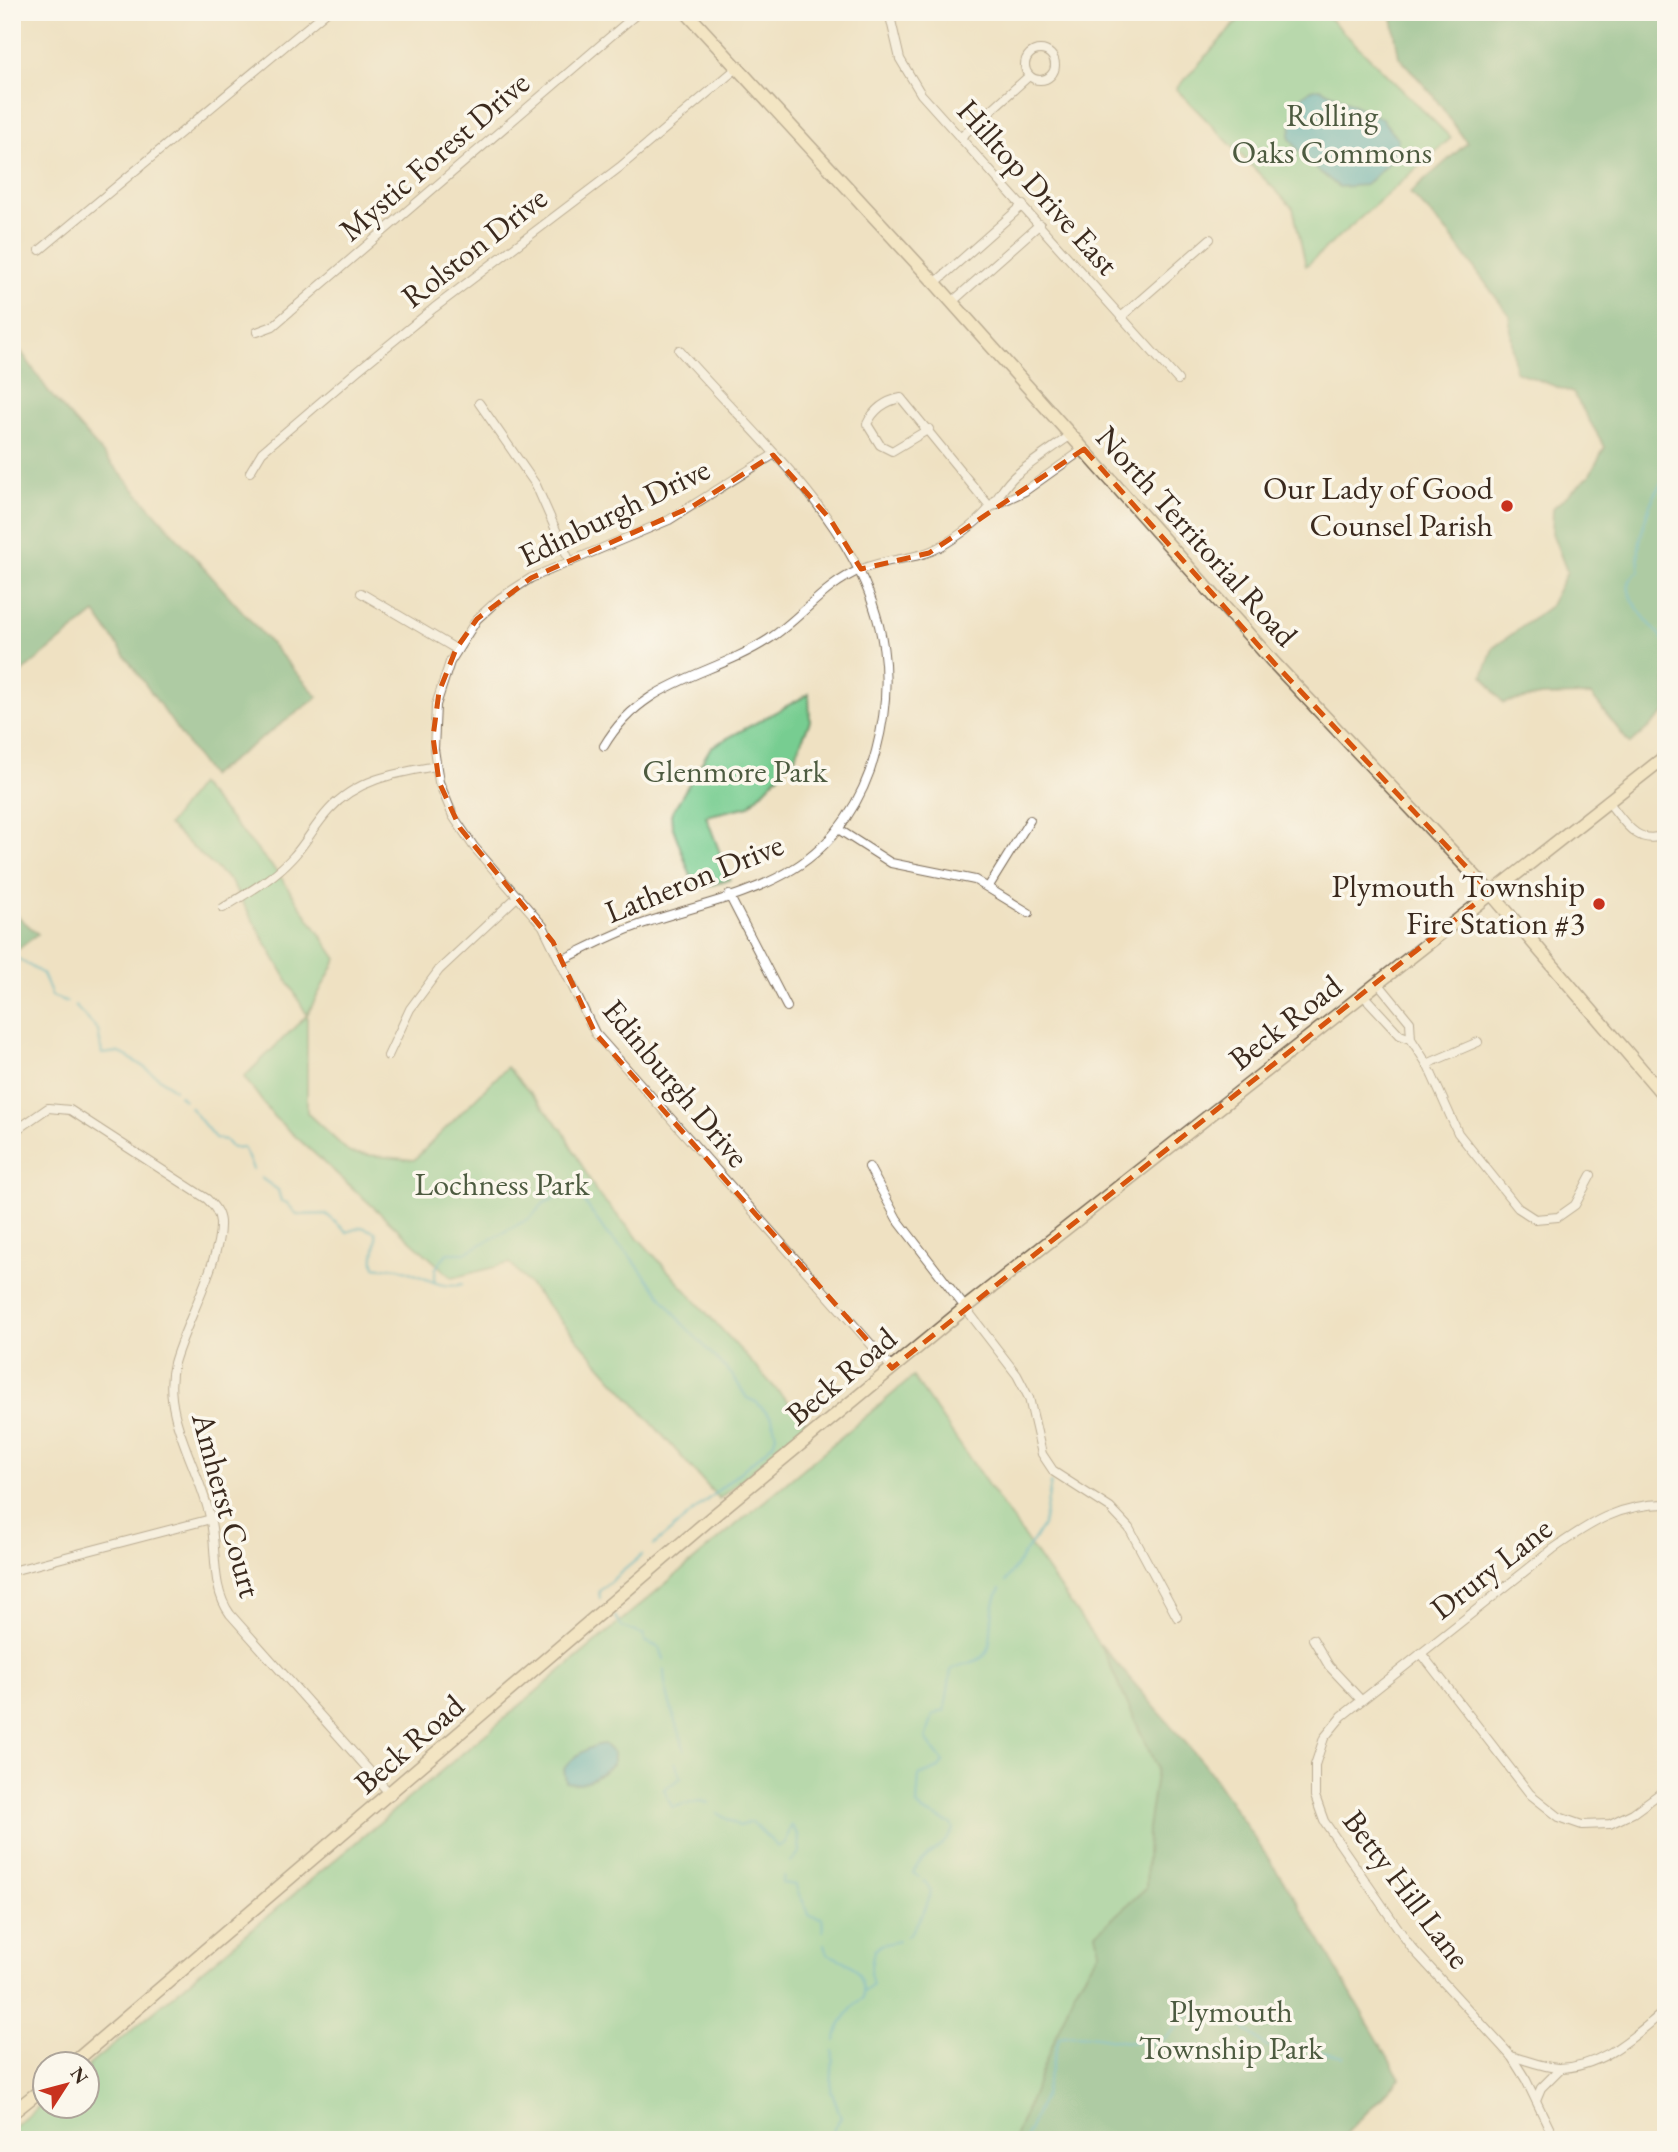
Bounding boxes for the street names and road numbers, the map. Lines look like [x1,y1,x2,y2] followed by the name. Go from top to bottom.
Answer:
[330,62,538,250] street label: Mystic Forest Drive
[948,90,1128,284] street label: Hilltop Drive East
[393,177,555,317] street label: Rolston Drive
[1087,417,1308,656] street label: North Territorial Road
[512,448,716,576] street label: Edinburgh Drive
[599,823,789,933] street label: Latheron Drive
[1220,964,1351,1079] street label: Beck Road
[593,990,759,1176] street label: Edinburgh Drive
[777,1317,906,1435] street label: Beck Road
[182,1407,272,1602] street label: Amherst Court
[1421,1507,1561,1629] street label: Drury Lane
[345,1684,473,1803] street label: Beck Road
[1334,1801,1480,1977] street label: Betty Hill Lane

